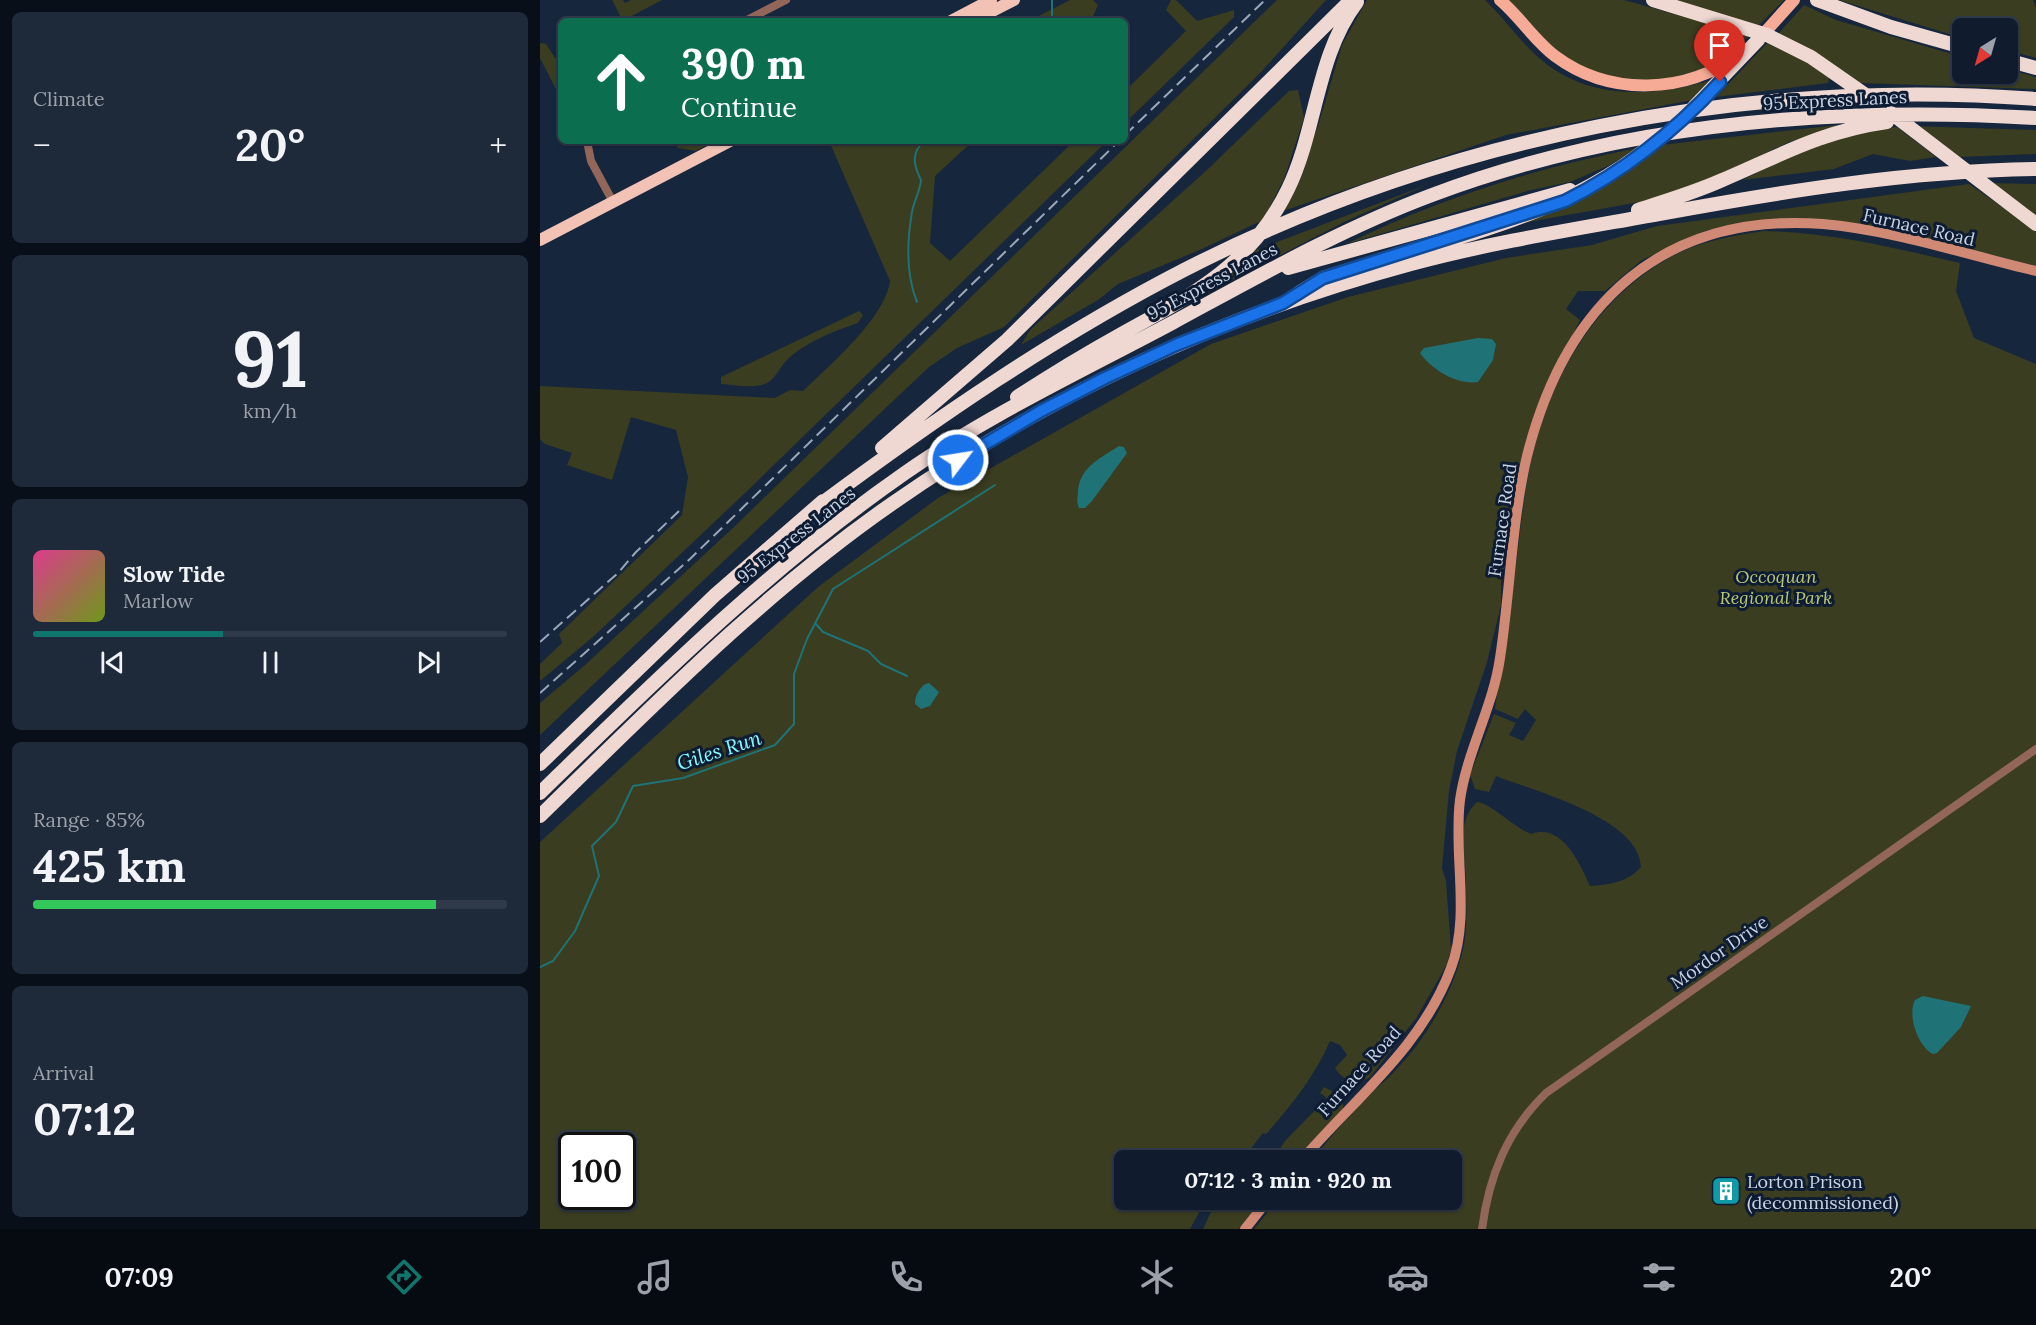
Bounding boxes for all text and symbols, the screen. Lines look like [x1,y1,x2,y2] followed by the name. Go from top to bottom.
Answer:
[1952,18,2018,84] north arrow
[1952,18,2018,84] map controls
[1694,20,1745,82] pin
[1703,29,1736,62] icon: arrive
[681,37,805,91] text: 390 m
[582,42,660,120] icon: ahead
[1762,85,1908,115] street label: 95 Express Lanes
[33,86,105,111] text: Climate
[681,90,797,124] text: Continue
[235,116,305,173] text: 20°
[33,124,51,166] text: −
[489,124,507,166] text: +
[1861,203,1977,251] street label: Furnace Road
[1143,237,1281,325] street label: 95 Express Lanes
[232,309,308,408] text: 91
[243,398,297,423] text: km/h
[926,428,990,492] position arrow
[1483,462,1521,578] street label: Furnace Road
[732,481,860,589] street label: 95 Express Lanes
[123,560,225,588] text: Slow Tide
[1720,565,1832,609] park label: Occoquan Regional Park
[123,588,193,613] text: Marlow
[96,646,129,679] icon: previous
[254,646,287,679] icon: pause
[412,646,445,679] icon: next
[674,724,765,775] water label: Giles Run
[33,807,145,832] text: Range · 85%
[33,837,186,894] text: 425 km
[1666,910,1772,994] street label: Mordor Drive
[1312,1021,1406,1121] street label: Furnace Road
[33,1060,94,1085] text: Arrival
[33,1090,136,1147] text: 07:12
[558,1132,636,1210] speed limit sign: 100
[1184,1166,1392,1194] text: 07:12 · 3 min · 920 m
[1747,1170,1898,1214] place label: Lorton Prison (decommissioned)
[1710,1175,1742,1207] building icon: Lorton Prison (decommissioned)
[383,1256,425,1298] icon: directions
[634,1256,676,1298] icon: music
[885,1256,927,1298] icon: phone
[1136,1256,1178,1298] icon: climate
[1387,1256,1429,1298] icon: car
[1638,1256,1680,1298] icon: filters
[105,1260,174,1294] text: 07:09
[1890,1260,1931,1294] text: 20°

